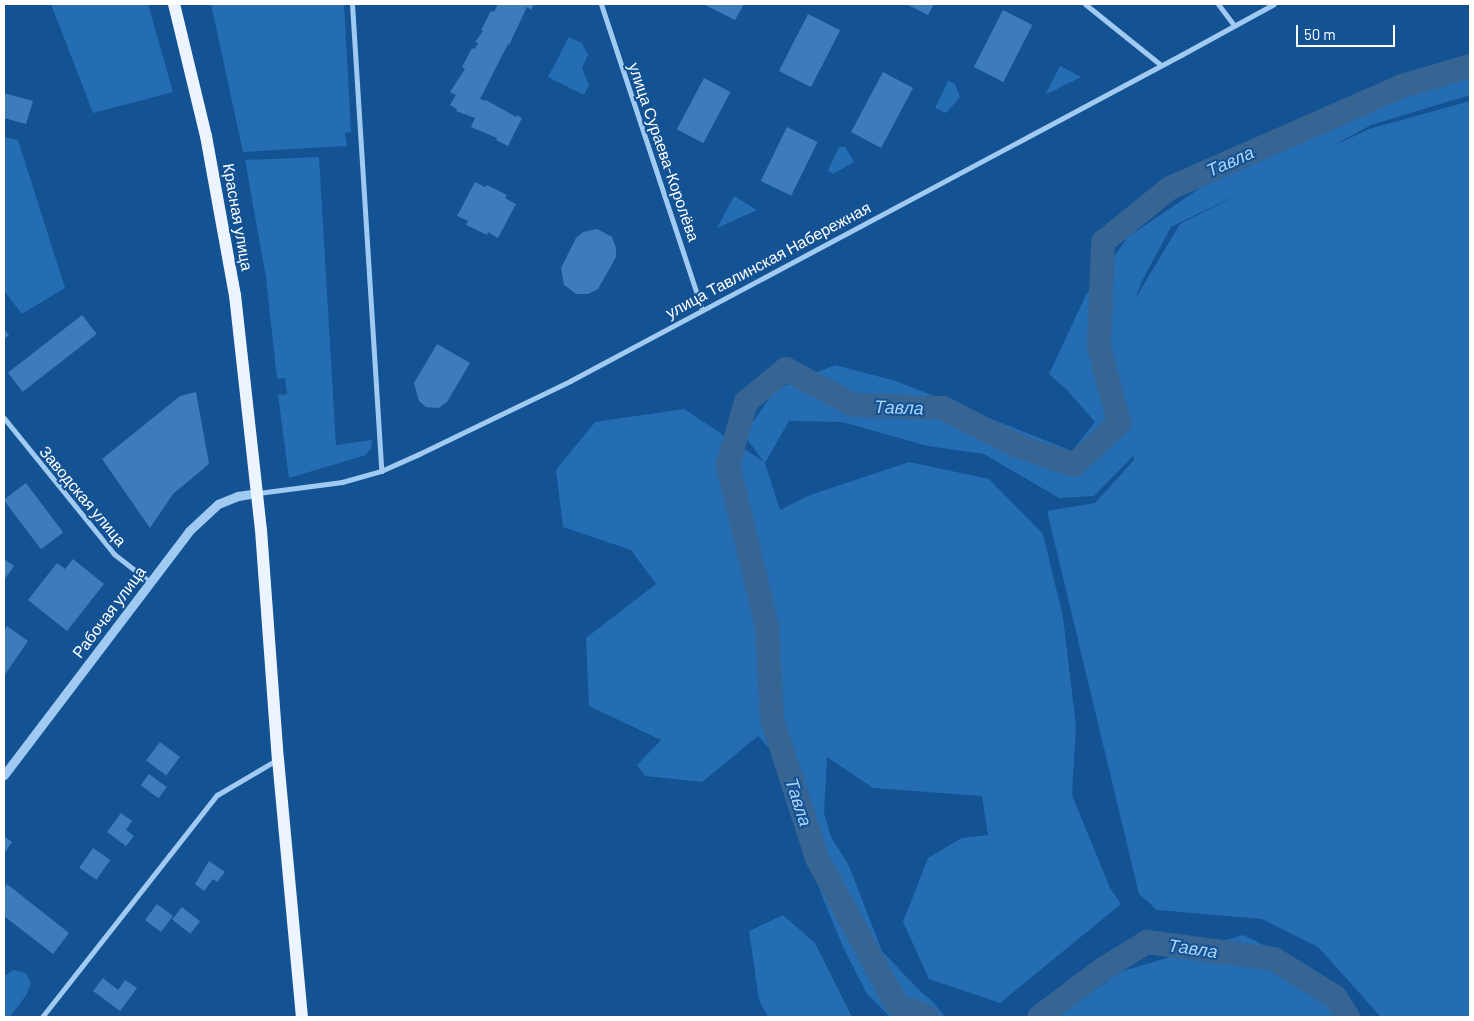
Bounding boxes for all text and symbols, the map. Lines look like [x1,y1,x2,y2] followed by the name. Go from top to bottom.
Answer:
[1299,15,1398,47] scale bar
[1304,25,1336,43] text: 50 m
[624,60,704,244] street label: улица Сураева-Королёва
[1203,141,1257,181] water label: Тавла
[219,162,257,272] street label: Красная улица
[662,198,874,322] street label: улица Тавлинская Набережная
[874,395,924,419] water label: Тавла
[36,442,130,550] street label: Заводская улица
[68,562,150,662] street label: Рабочая улица
[781,775,817,829] water label: Тавла
[1167,934,1219,962] water label: Тавла

